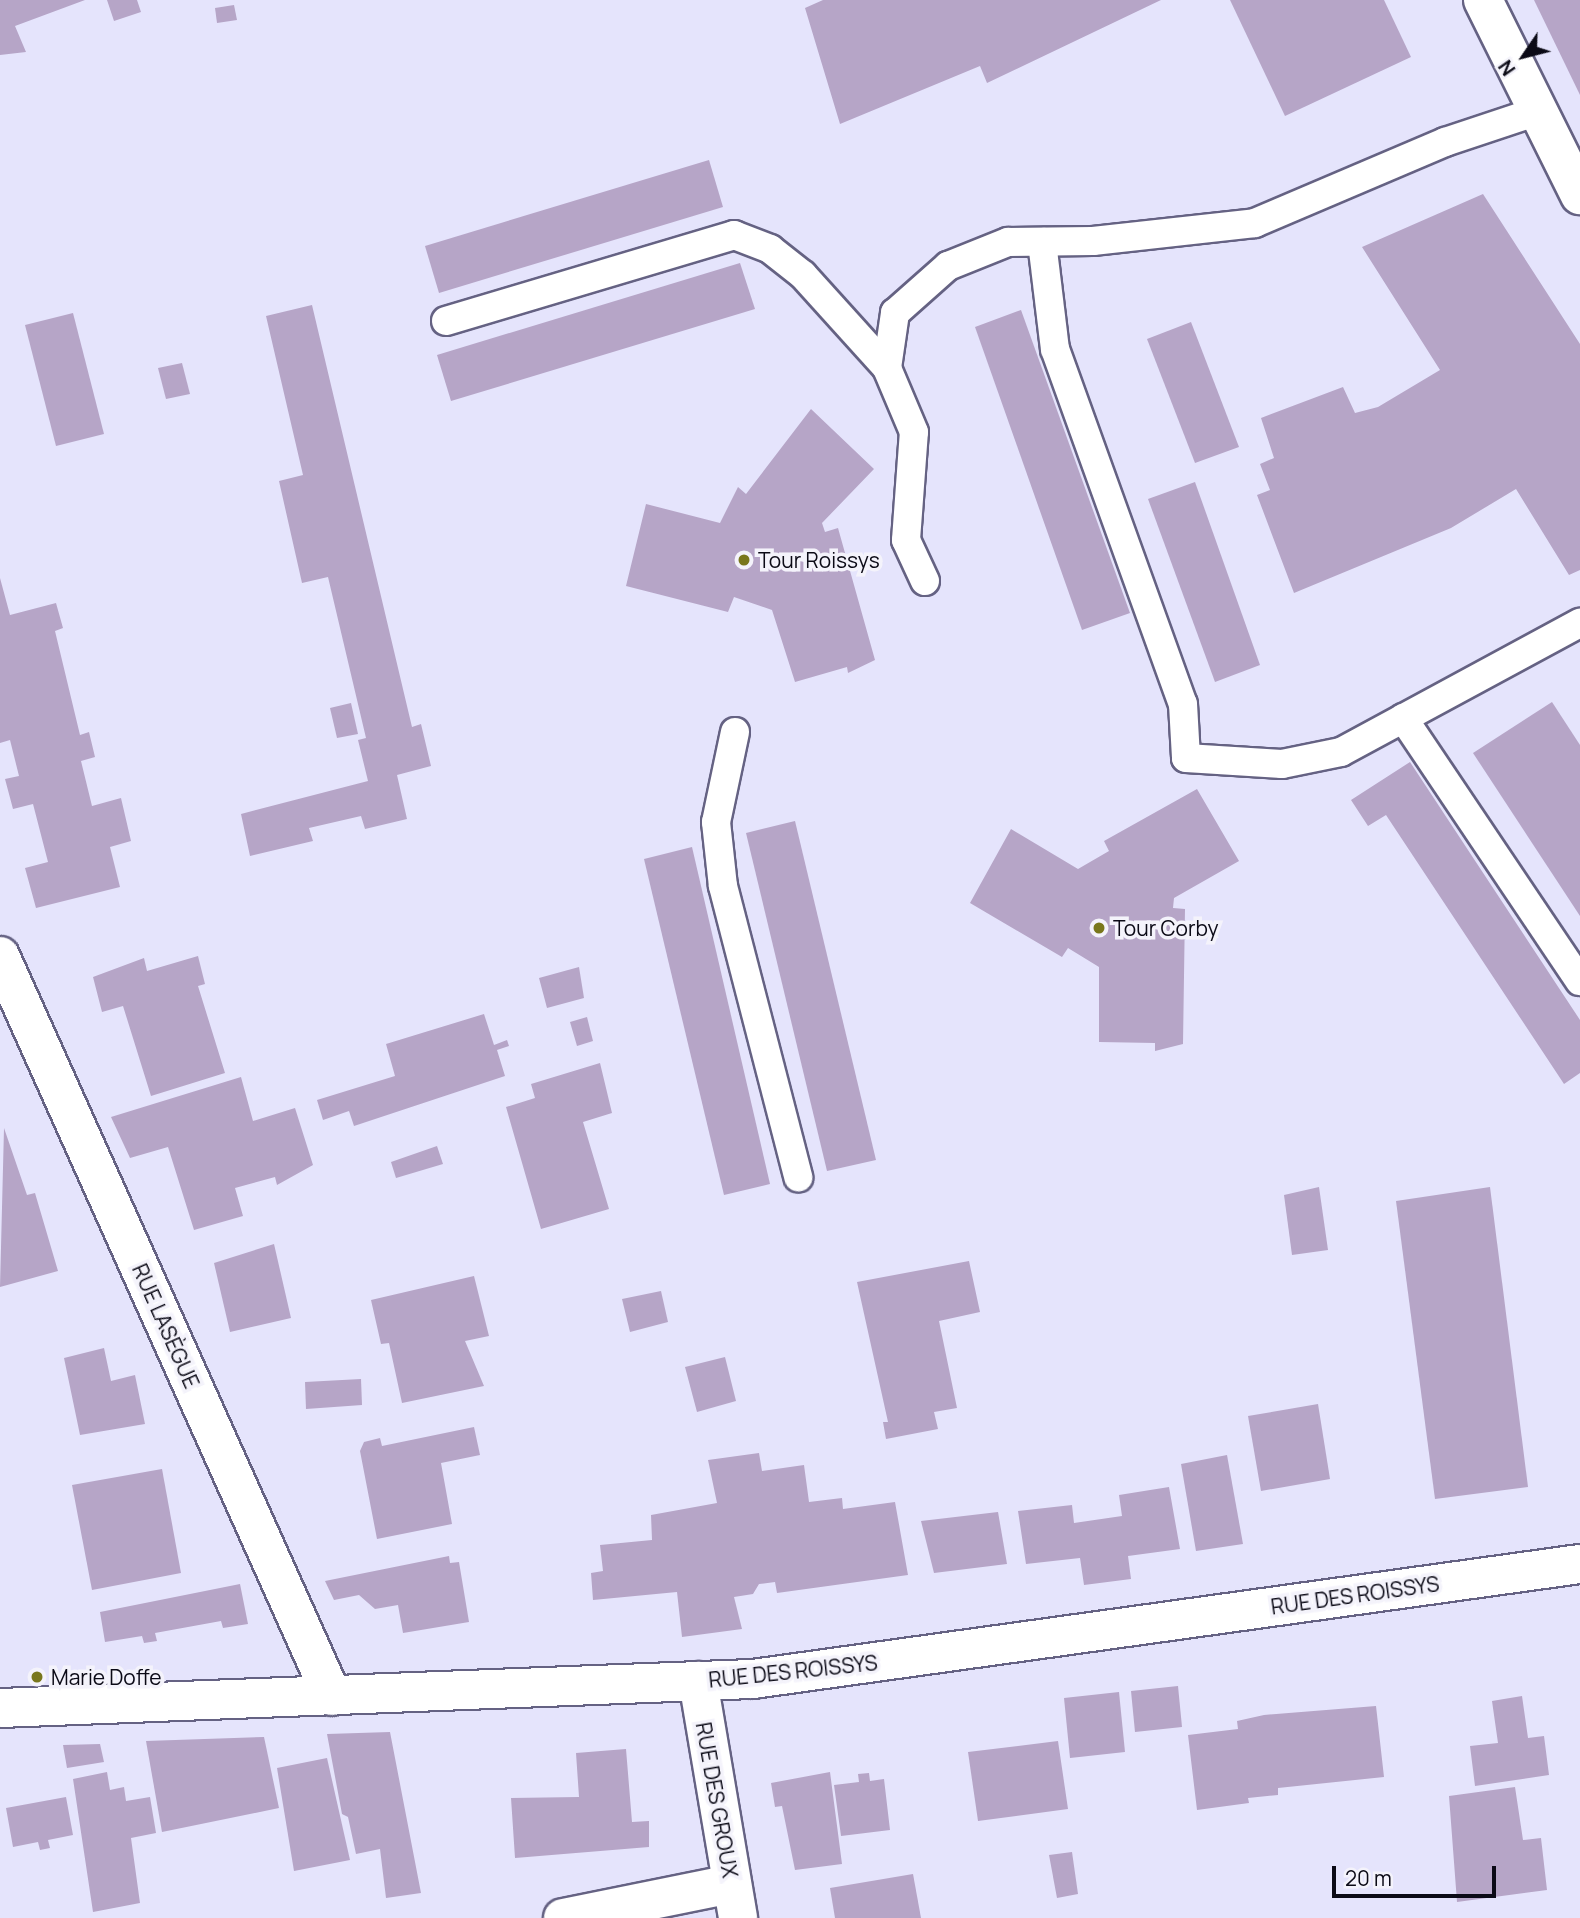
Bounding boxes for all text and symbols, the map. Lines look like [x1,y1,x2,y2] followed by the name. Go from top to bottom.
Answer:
[1489,21,1559,91] north arrow
[1492,55,1521,81] text: N
[758,547,880,573] place label: Tour Roissys
[736,552,752,568] marker: Tour Roissys
[1113,915,1218,941] place label: Tour Corby
[1091,920,1107,936] marker: Tour Corby
[127,1260,205,1392] street label: RUE LASÈGUE
[1269,1571,1441,1619] street label: RUE DES ROISSYS
[707,1650,879,1692] street label: RUE DES ROISSYS
[51,1664,162,1690] place label: Marie Doffe
[29,1669,45,1685] marker: Marie Doffe
[691,1720,743,1880] street label: RUE DES GROUX
[1335,1852,1500,1896] scale bar
[1345,1864,1392,1892] text: 20 m

